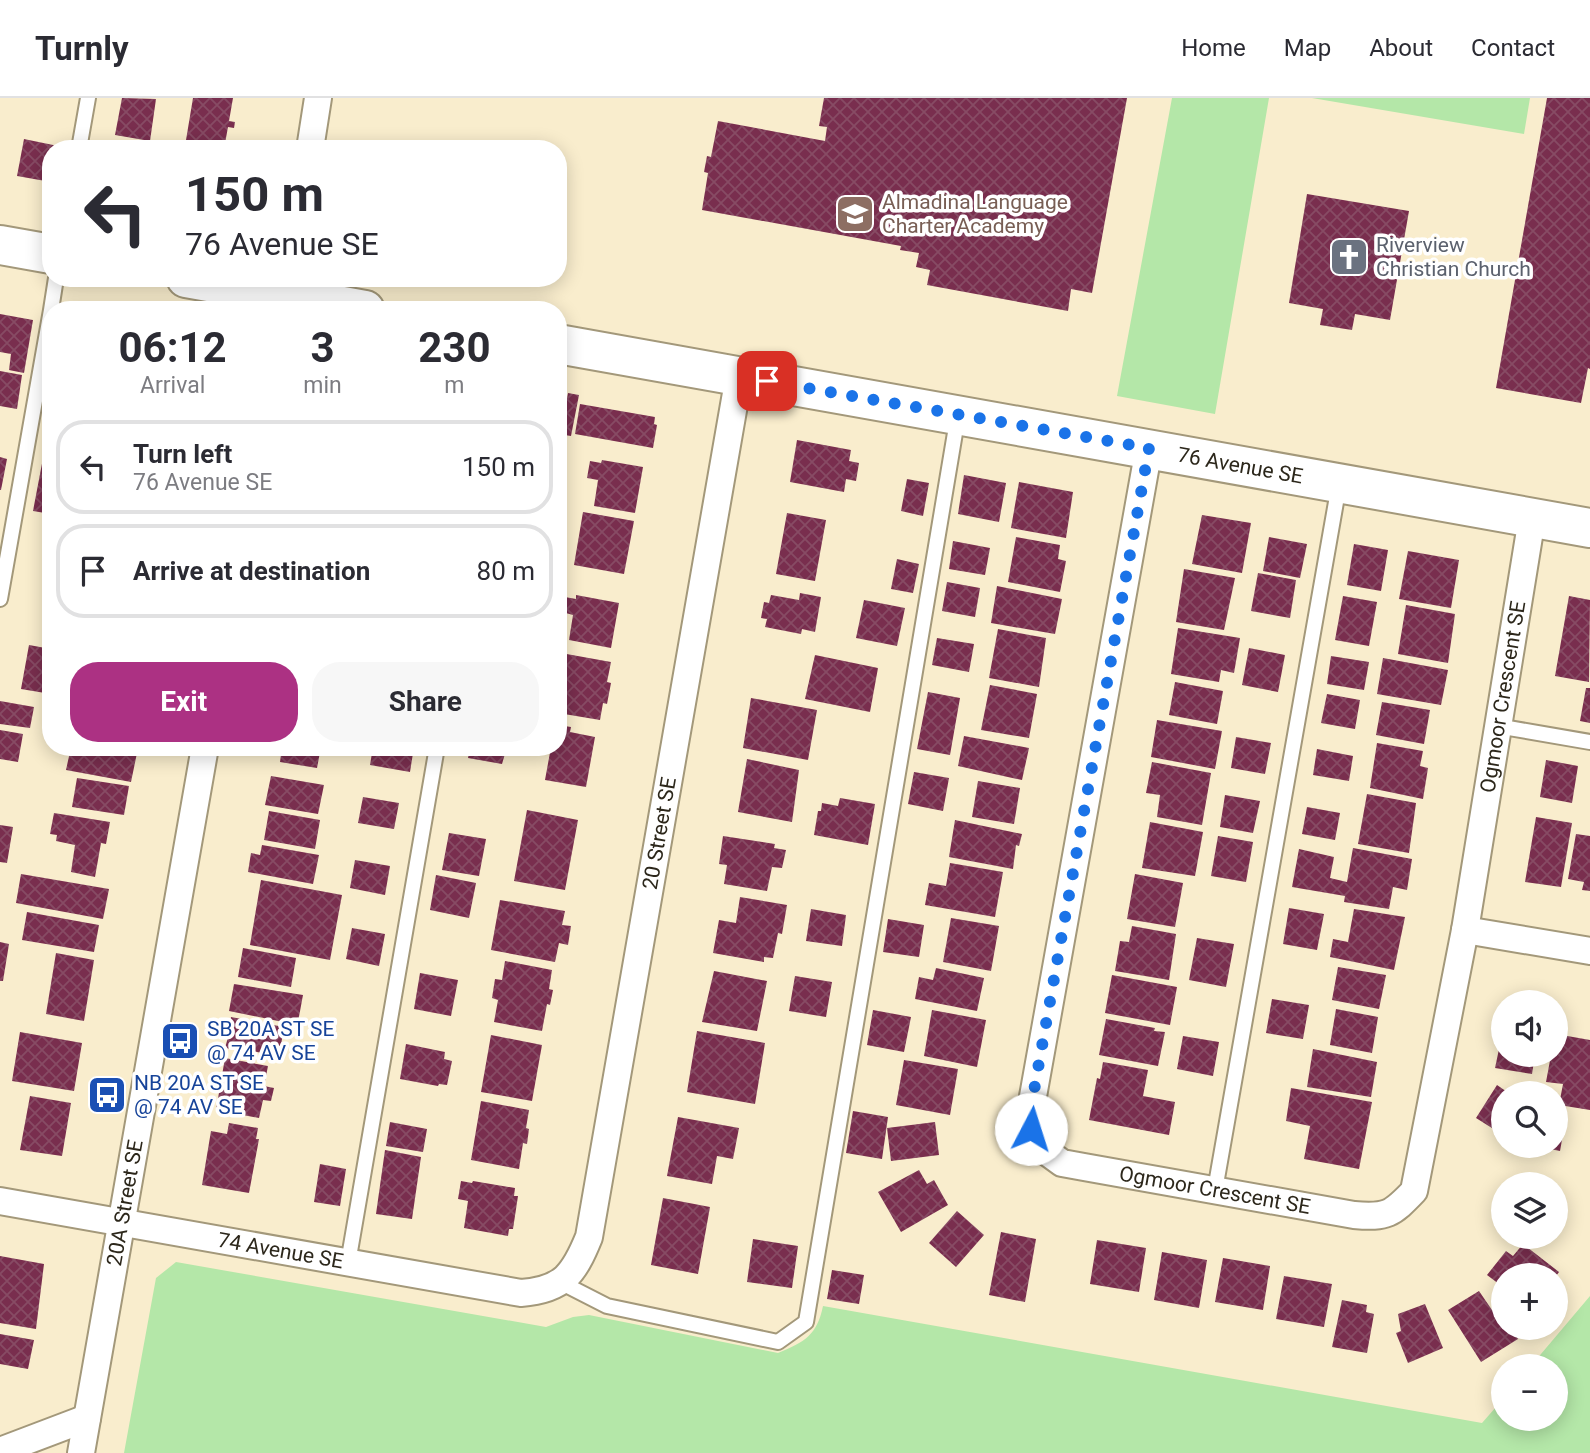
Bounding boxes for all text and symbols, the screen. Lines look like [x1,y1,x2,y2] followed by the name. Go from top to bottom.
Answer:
[35,29,129,68] text: Turnly
[1181,34,1246,62] text: Home
[1284,34,1331,62] text: Map
[1369,34,1433,62] text: About
[1471,34,1555,62] text: Contact
[185,166,324,223] text: 150 m
[70,168,161,259] icon: left
[882,190,1068,238] place label: Almadina Language Charter Academy
[834,193,876,235] school or university icon: Almadina Language Charter Academy
[185,225,379,263] text: 76 Avenue SE
[1376,233,1531,281] place label: Riverview Christian Church
[1328,236,1370,278] church icon: Riverview Christian Church
[119,323,227,372] text: 06:12
[310,323,335,372] text: 3
[418,323,491,372] text: 230
[737,351,797,411] pin
[748,362,786,400] icon: arrive
[140,372,205,399] text: Arrival
[303,372,342,399] text: min
[444,372,464,399] text: m
[133,439,232,469] text: Turn left
[1176,443,1305,489] street label: 76 Avenue SE
[74,448,112,486] icon: left
[462,452,535,482] text: 150 m
[133,469,272,496] text: 76 Avenue SE
[74,552,112,590] icon: arrive
[133,556,370,586] text: Arrive at destination
[477,556,535,586] text: 80 m
[1476,599,1530,794] street label: Ogmoor Crescent SE
[70,662,298,742] button: Exit
[312,662,539,742] button: Share
[638,775,681,891] street label: 20 Street SE
[1491,990,1568,1431] map controls
[1491,990,1568,1067] button: sound
[207,1017,335,1065] place label: SB 20A ST SE @ 74 AV SE
[159,1020,201,1062] bus stop icon: SB 20A ST SE @ 74 AV SE
[134,1071,264,1119] place label: NB 20A ST SE @ 74 AV SE
[86,1074,128,1116] bus stop icon: NB 20A ST SE @ 74 AV SE
[1491,1081,1568,1158] button: search
[994,1092,1068,1166] position arrow
[102,1138,148,1268] street label: 20A Street SE
[1117,1161,1312,1219] street label: Ogmoor Crescent SE
[1491,1172,1568,1249] button: layers
[216,1228,345,1273] street label: 74 Avenue SE
[1491,1263,1568,1340] button: +
[1491,1354,1568,1431] button: −

